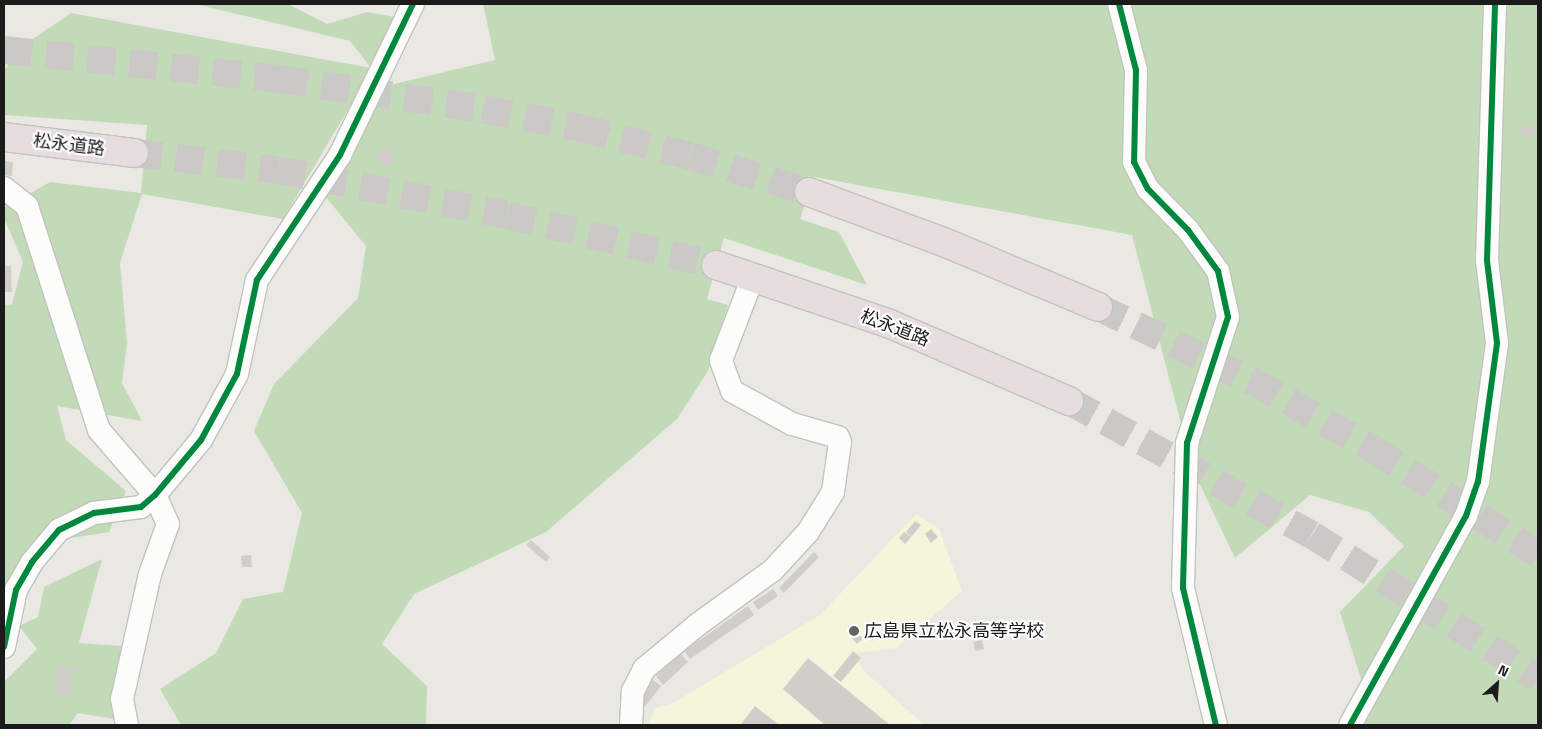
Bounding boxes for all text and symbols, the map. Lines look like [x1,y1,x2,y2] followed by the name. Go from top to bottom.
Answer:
[32,130,106,160] street label: 松永道路
[858,305,932,351] street label: 松永道路
[864,620,1044,642] place label: 広島県立松永高等学校
[848,625,860,637] marker: 広島県立松永高等学校
[1472,659,1522,709] north arrow
[1495,659,1513,682] text: N

